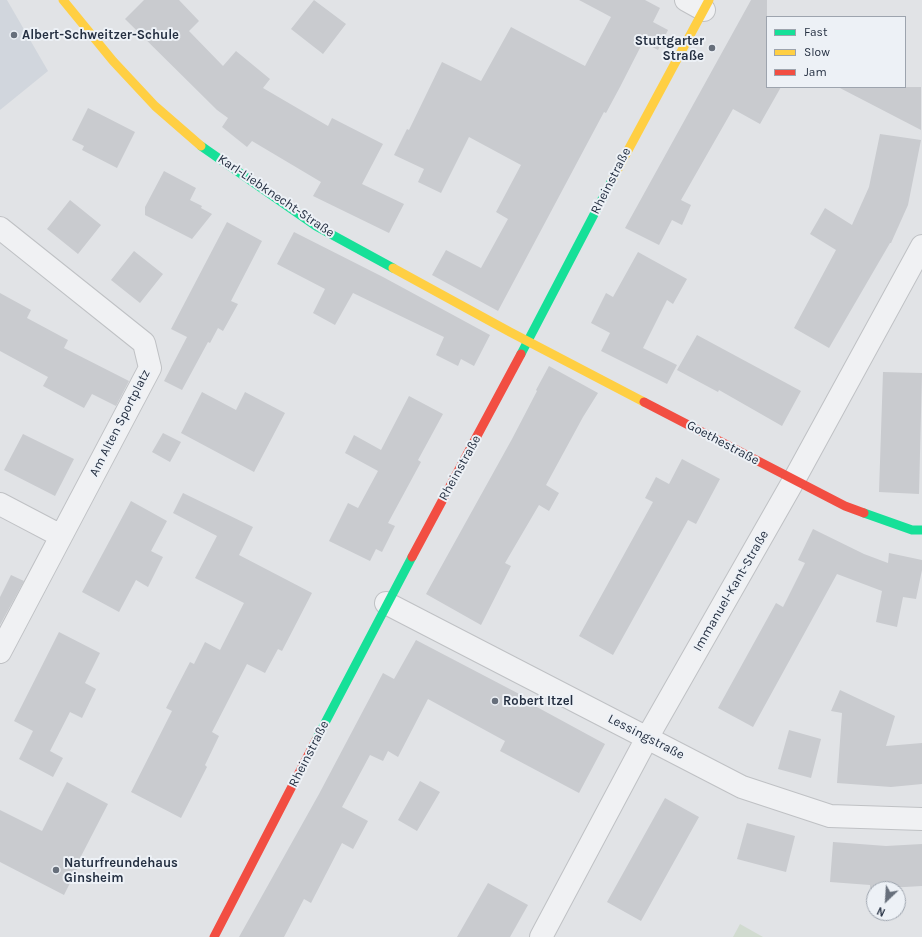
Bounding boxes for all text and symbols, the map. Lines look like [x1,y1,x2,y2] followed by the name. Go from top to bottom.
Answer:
[766,16,906,88] legend
[804,25,827,39] text: Fast
[22,27,179,43] place label: Albert-Schweitzer-Schule
[9,30,19,40] marker: Albert-Schweitzer-Schule
[635,33,704,64] place label: Stuttgarter Straße
[707,43,717,53] marker: Stuttgarter Straße
[804,45,830,59] text: Slow
[804,65,827,79] text: Jam
[588,145,634,217] street label: Rheinstraße
[215,151,337,241] street label: Karl-Liebknecht-Straße
[86,367,154,479] street label: Am Alten Sportplatz
[684,417,762,469] street label: Goethestraße
[436,433,484,503] street label: Rheinstraße
[690,528,772,654] street label: Immanuel-Kant-Straße
[503,693,573,709] place label: Robert Itzel
[490,696,500,706] marker: Robert Itzel
[605,711,687,763] street label: Lessingstraße
[286,718,332,790] street label: Rheinstraße
[64,855,178,886] place label: Naturfreundehaus Ginsheim
[51,865,61,875] marker: Naturfreundehaus Ginsheim
[866,881,906,921] north arrow
[875,904,887,919] text: N

